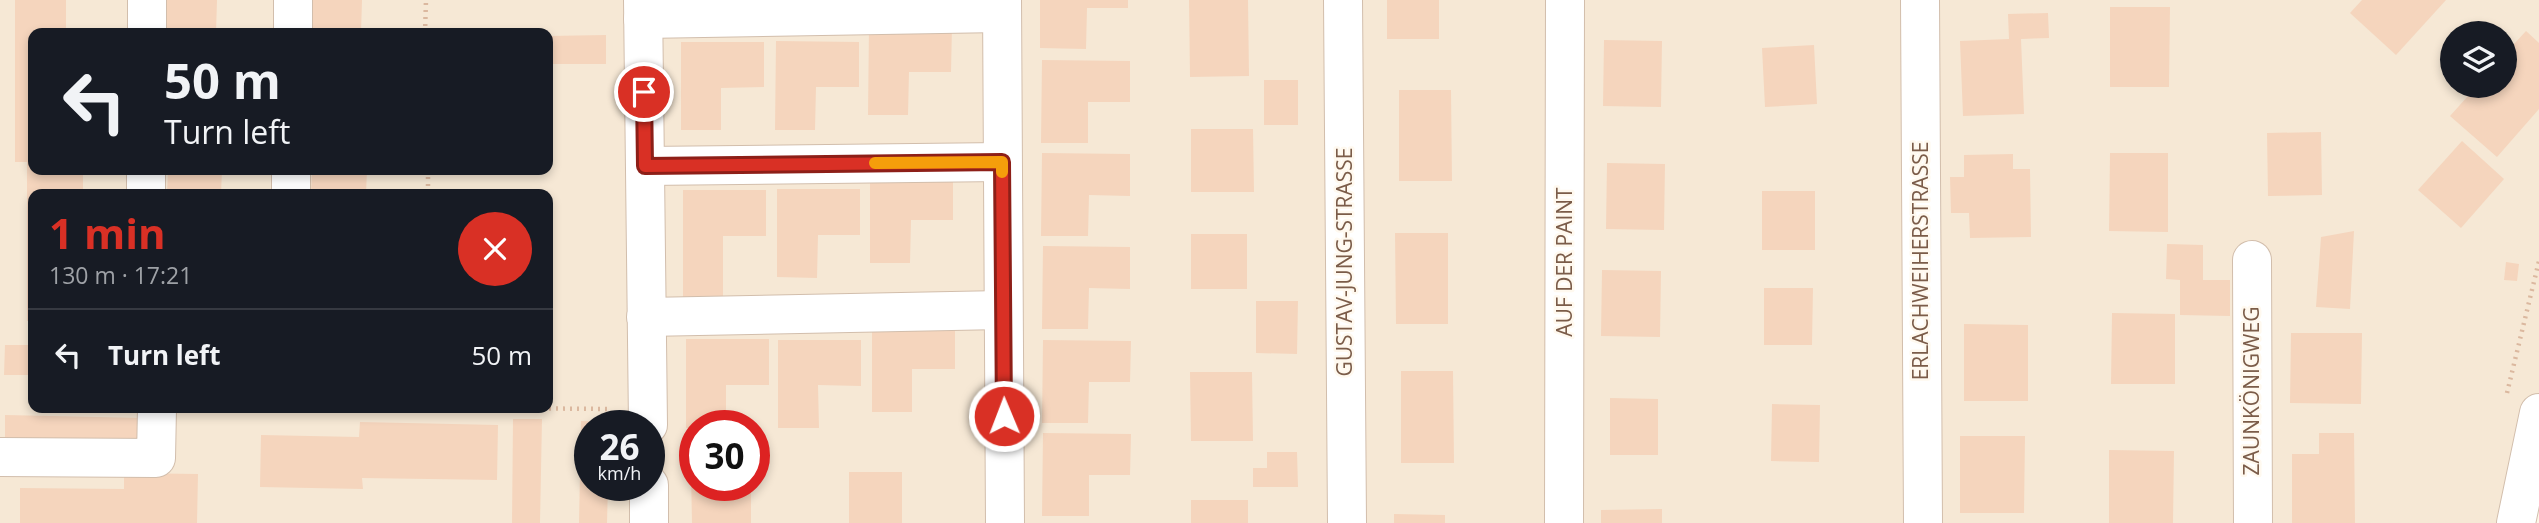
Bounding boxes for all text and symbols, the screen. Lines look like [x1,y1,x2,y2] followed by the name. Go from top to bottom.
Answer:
[2440,21,2517,98] map controls
[2440,21,2517,98] button: layers
[164,47,281,113] text: 50 m
[49,56,140,147] icon: left
[614,62,674,122] pin
[625,73,663,111] icon: arrive
[164,110,290,153] text: Turn left
[1906,142,1934,380] street label: ERLACHWEIHERSTRASSE
[1330,147,1358,377] street label: GUSTAV-JUNG-STRASSE
[1550,187,1578,337] street label: AUF DER PAINT
[49,204,166,261] text: 1 min
[458,212,532,286] button: close
[49,259,192,291] text: 130 m · 17:21
[2237,307,2265,475] street label: ZAUNKÖNIGWEG
[49,336,87,374] icon: left
[108,337,220,373] text: Turn left
[471,337,532,373] text: 50 m
[967,379,1041,453] position arrow
[679,410,770,501] speed limit sign: 30
[599,423,640,470] text: 26
[598,461,641,485] text: km/h

